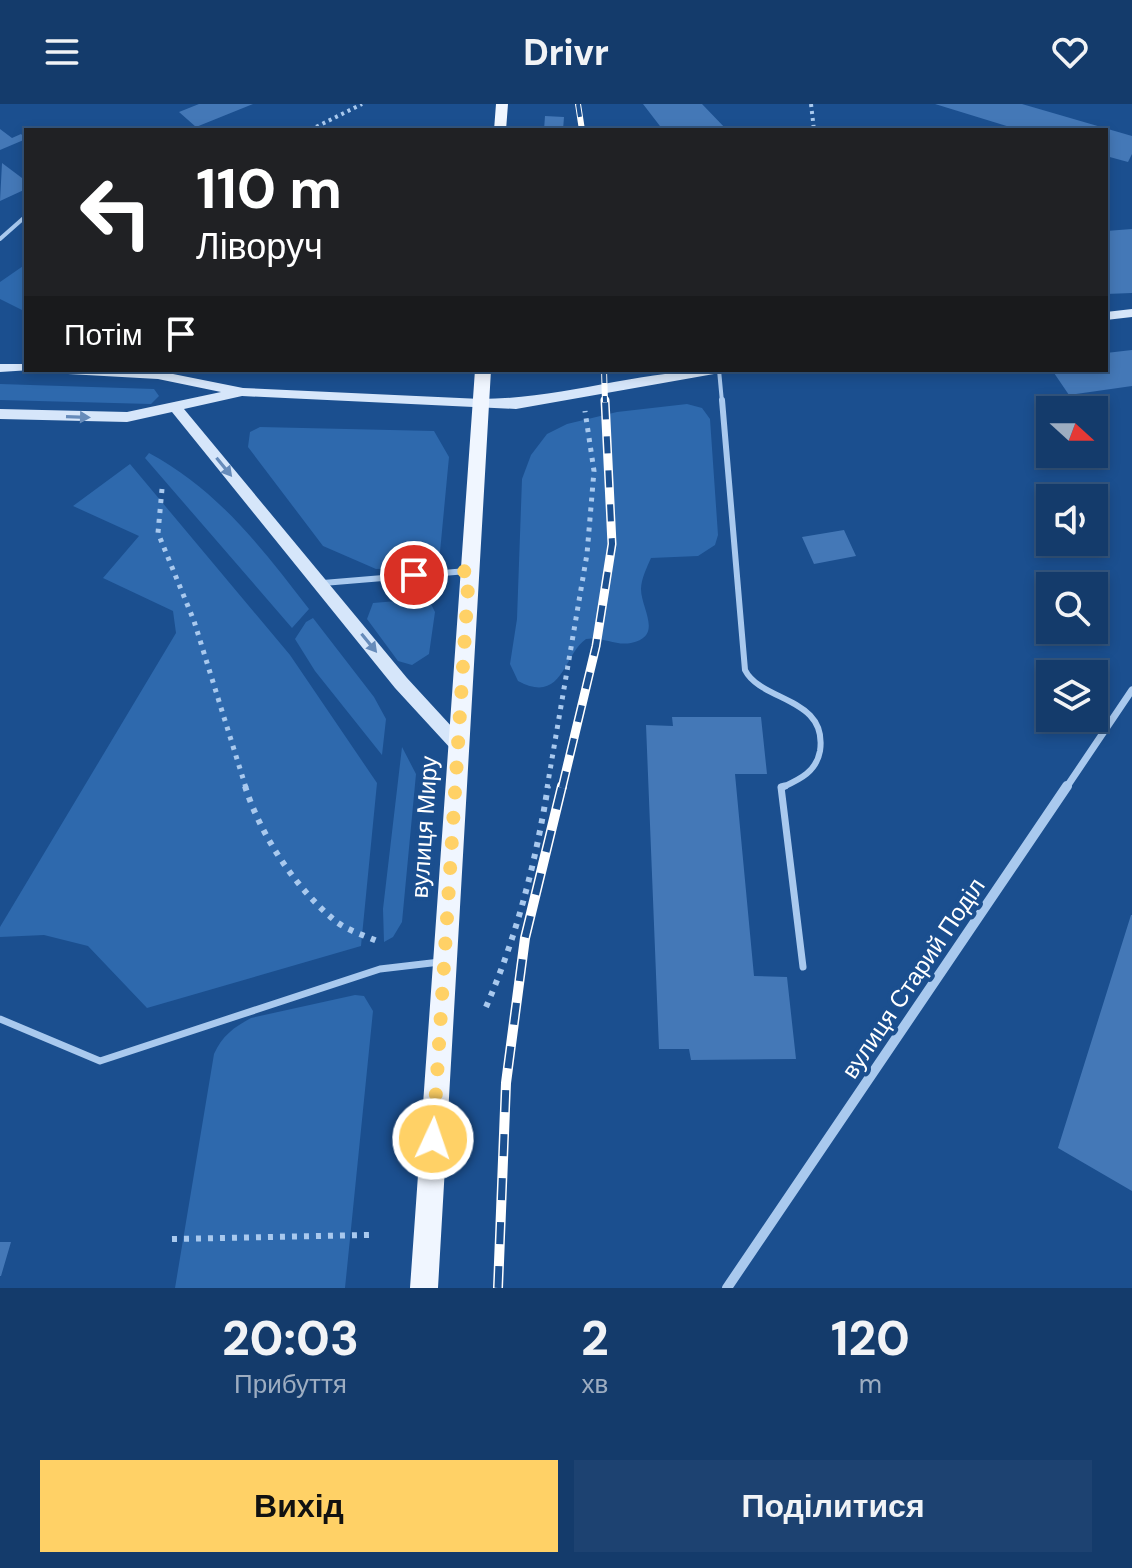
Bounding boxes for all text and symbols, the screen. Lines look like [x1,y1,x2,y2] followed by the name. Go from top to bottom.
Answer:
[523,29,609,76] text: Drivr
[40,30,84,74] icon: menu
[1048,30,1092,74] icon: heart
[196,152,342,225] text: 110 m
[64,160,168,264] icon: left
[196,223,323,270] text: Ліворуч
[159,312,203,356] icon: arrive
[64,315,143,354] text: Потім
[1036,396,1108,468] north arrow
[1036,396,1108,732] map controls
[66,410,91,423] one-way arrow
[215,457,232,477] one-way arrow
[1036,484,1108,556] button: sound
[380,541,448,609] pin
[392,553,436,597] icon: arrive
[1036,572,1108,644] button: search
[360,633,377,653] one-way arrow
[1036,660,1108,732] button: layers
[404,755,444,899] street label: вулиця Миру
[834,872,992,1084] street label: вулиця Старий Поділ
[391,1097,475,1181] position arrow
[222,1307,359,1370] text: 20:03
[581,1307,609,1370] text: 2
[831,1307,910,1370] text: 120
[234,1367,347,1401] text: Прибуття
[581,1367,608,1401] text: хв
[859,1367,882,1401] text: m
[40,1460,558,1552] button: Вихід
[574,1460,1092,1552] button: Поділитися

